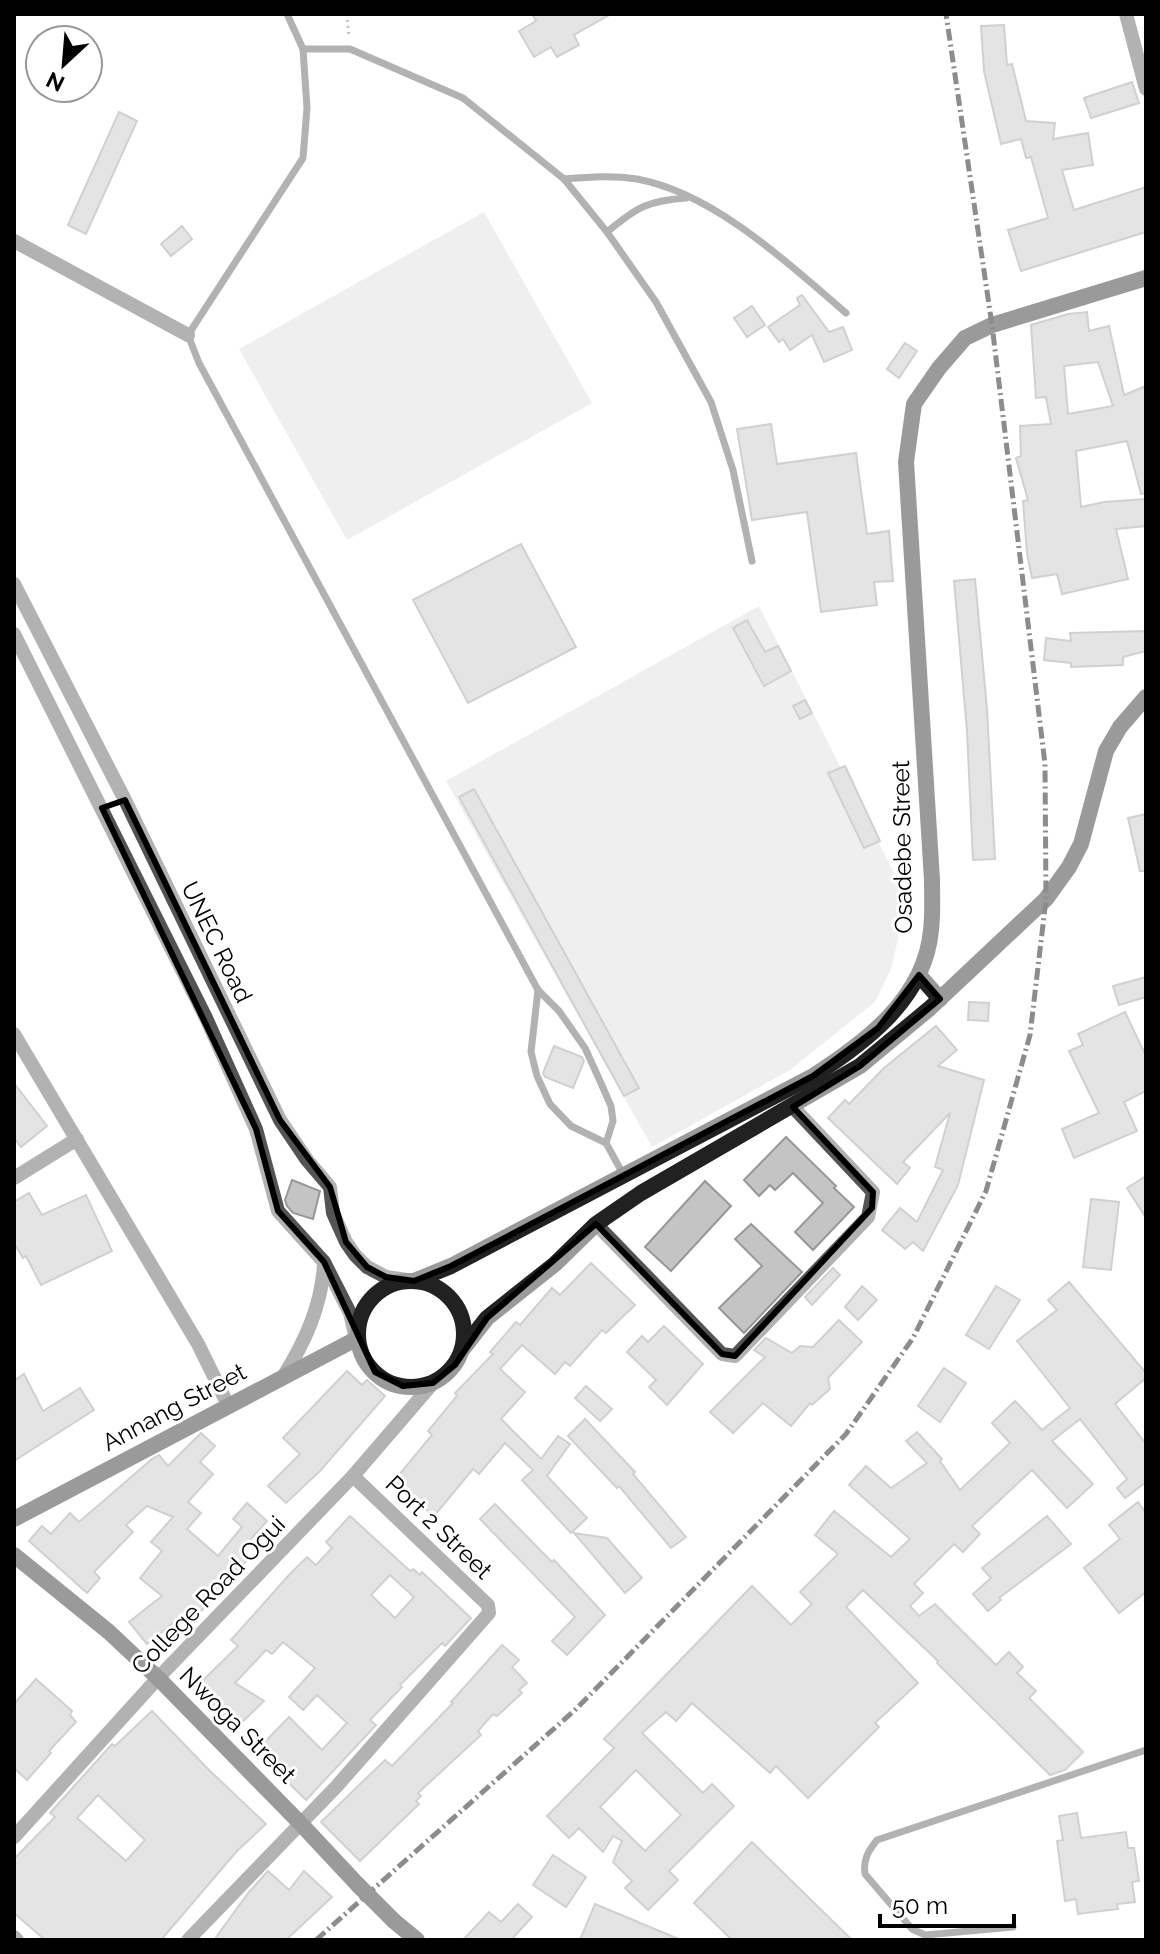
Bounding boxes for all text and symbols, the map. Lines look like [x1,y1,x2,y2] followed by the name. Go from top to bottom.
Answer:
[24,24,104,104] north arrow
[42,67,68,97] text: N
[886,760,918,934] street label: Osadebe Street
[175,877,259,1007] street label: UNEC Road
[97,1357,251,1457] street label: Annang Street
[380,1469,498,1585] street label: Port 2 Street
[125,1510,291,1680] street label: College Road Ogui
[174,1661,302,1789] street label: Nwoga Street
[880,1878,1014,1928] scale bar
[892,1891,948,1920] text: 50 m

